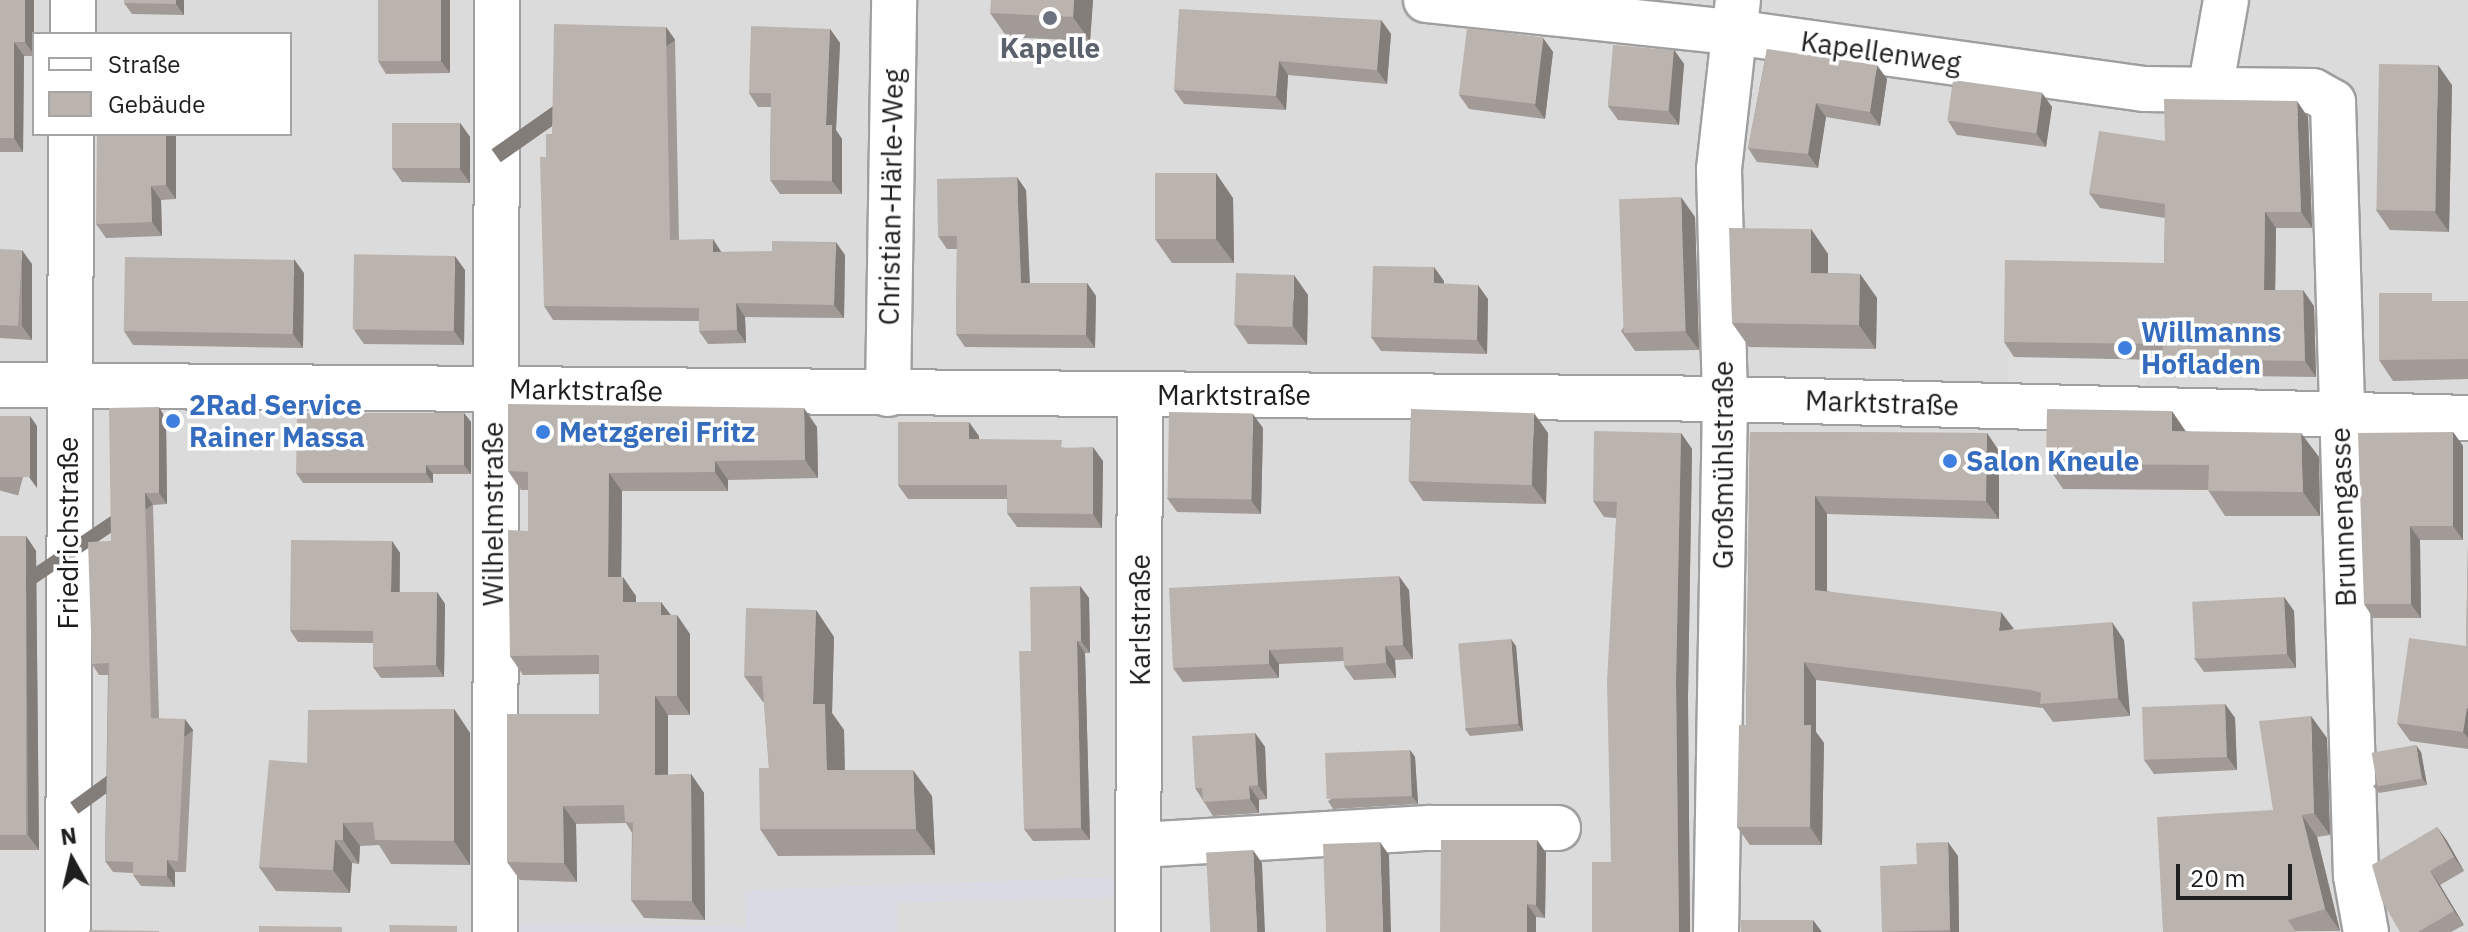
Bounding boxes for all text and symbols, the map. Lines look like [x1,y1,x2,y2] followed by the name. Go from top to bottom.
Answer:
[1041,9,1059,27] marker: Kapelle
[1799,24,1963,80] street label: Kapellenweg
[1000,31,1100,65] place label: Kapelle
[32,32,292,136] legend
[108,48,180,80] text: Straße
[872,68,910,326] street label: Christian-Härle-Weg
[108,88,205,120] text: Gebäude
[2141,315,2281,381] place label: Willmanns Hofladen
[2116,339,2134,357] marker: Willmanns Hofladen
[1706,361,1740,569] street label: Großmühlstraße
[509,372,663,408] street label: Marktstraße
[1157,378,1311,412] street label: Marktstraße
[1804,384,1960,422] street label: Marktstraße
[189,388,365,454] place label: 2Rad Service Rainer Massa
[164,412,182,430] marker: 2Rad Service Rainer Massa
[559,415,756,449] place label: Metzgerei Fritz
[476,422,510,606] street label: Wilhelmstraße
[534,423,552,441] marker: Metzgerei Fritz
[2323,427,2363,607] street label: Brunnengasse
[51,437,85,629] street label: Friedrichstraße
[1966,444,2140,478] place label: Salon Kneule
[1941,452,1959,470] marker: Salon Kneule
[1123,554,1157,686] street label: Karlstraße
[32,820,112,900] north arrow
[59,820,78,851] text: N
[2180,848,2296,898] scale bar
[2190,862,2245,894] text: 20 m

